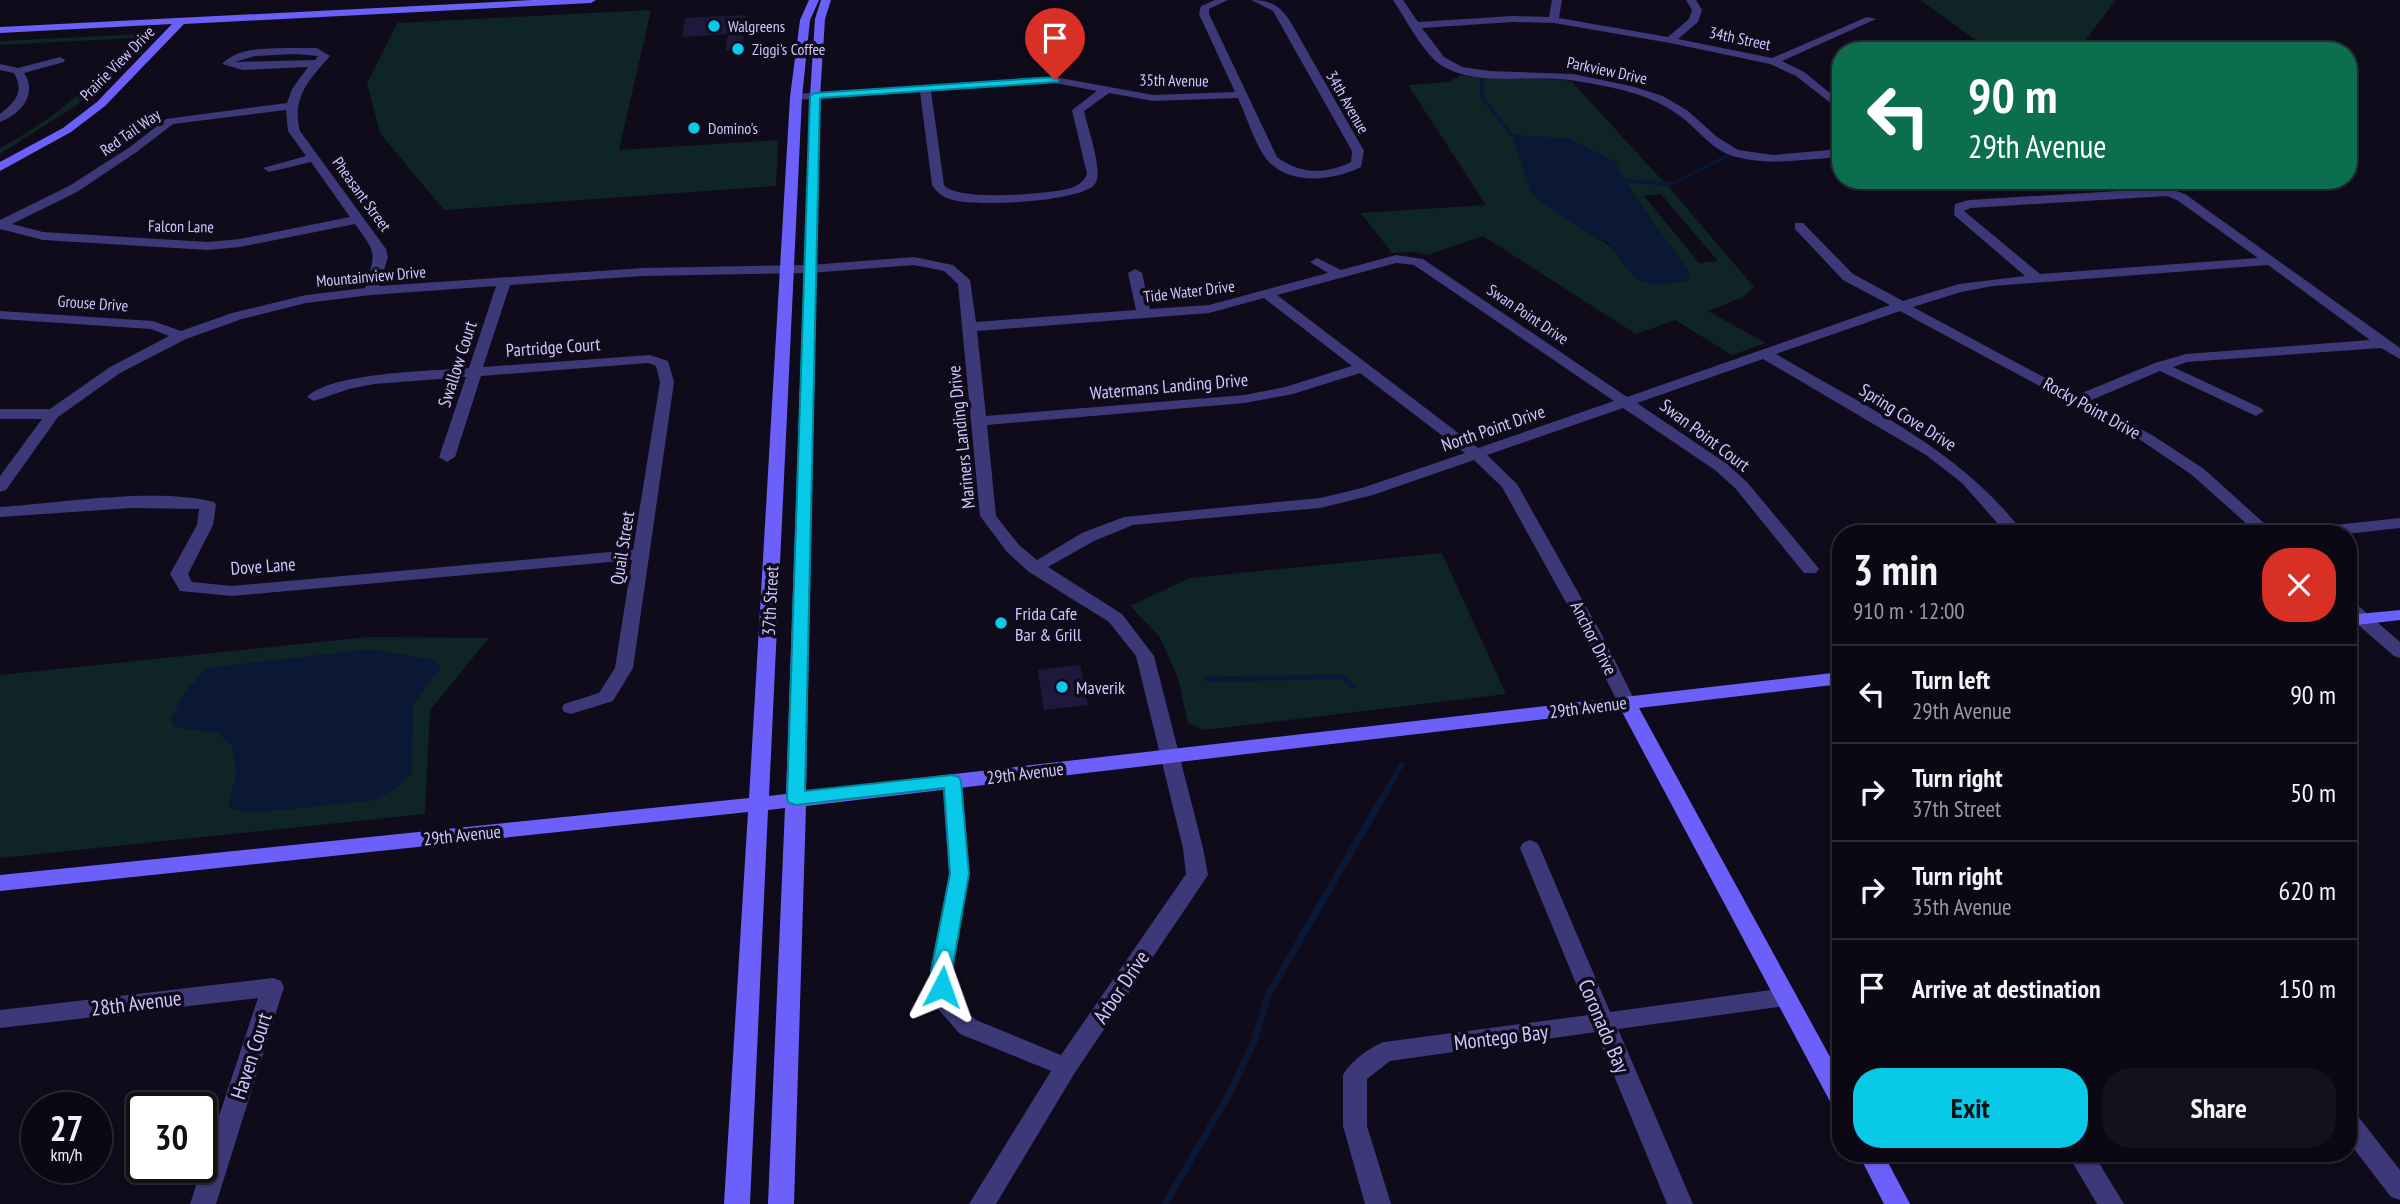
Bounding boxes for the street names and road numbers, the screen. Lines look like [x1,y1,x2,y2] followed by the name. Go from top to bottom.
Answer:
[75,21,159,105] street label: Prairie View Drive
[1707,22,1773,54] street label: 34th Street
[1565,52,1649,88] street label: Parkview Drive
[1322,67,1374,137] street label: 34th Avenue
[1139,69,1209,91] street label: 35th Avenue
[96,104,164,160] street label: Red Tail Way
[328,153,396,236] street label: Pheasant Street
[148,215,214,237] street label: Falcon Lane
[315,261,427,291] street label: Mountainview Drive
[1142,275,1236,307] street label: Tide Water Drive
[1483,279,1573,349] street label: Swan Point Drive
[57,291,129,315] street label: Grouse Drive
[432,318,482,410] street label: Swallow Court
[505,332,601,362] street label: Partridge Court
[942,364,980,510] street label: Mariners Landing Drive
[1089,368,1249,404] street label: Watermans Landing Drive
[2039,372,2145,444] street label: Rocky Point Drive
[1855,378,1961,456] street label: Spring Cove Drive
[1655,394,1755,476] street label: Swan Point Court
[1438,400,1548,456] street label: North Point Drive
[605,510,639,586] street label: Quail Street
[230,552,296,580] street label: Dove Lane
[757,565,783,637] street label: 37th Street
[1566,597,1622,679] street label: Anchor Drive
[1548,691,1628,723] street label: 29th Avenue
[985,757,1065,789] street label: 29th Avenue
[422,819,502,851] street label: 29th Avenue
[1087,945,1155,1029] street label: Arbor Drive
[1572,975,1636,1077] street label: Coronado Bay
[89,984,183,1022] street label: 28th Avenue
[224,1009,278,1103] street label: Haven Court
[1452,1018,1550,1056] street label: Montego Bay

